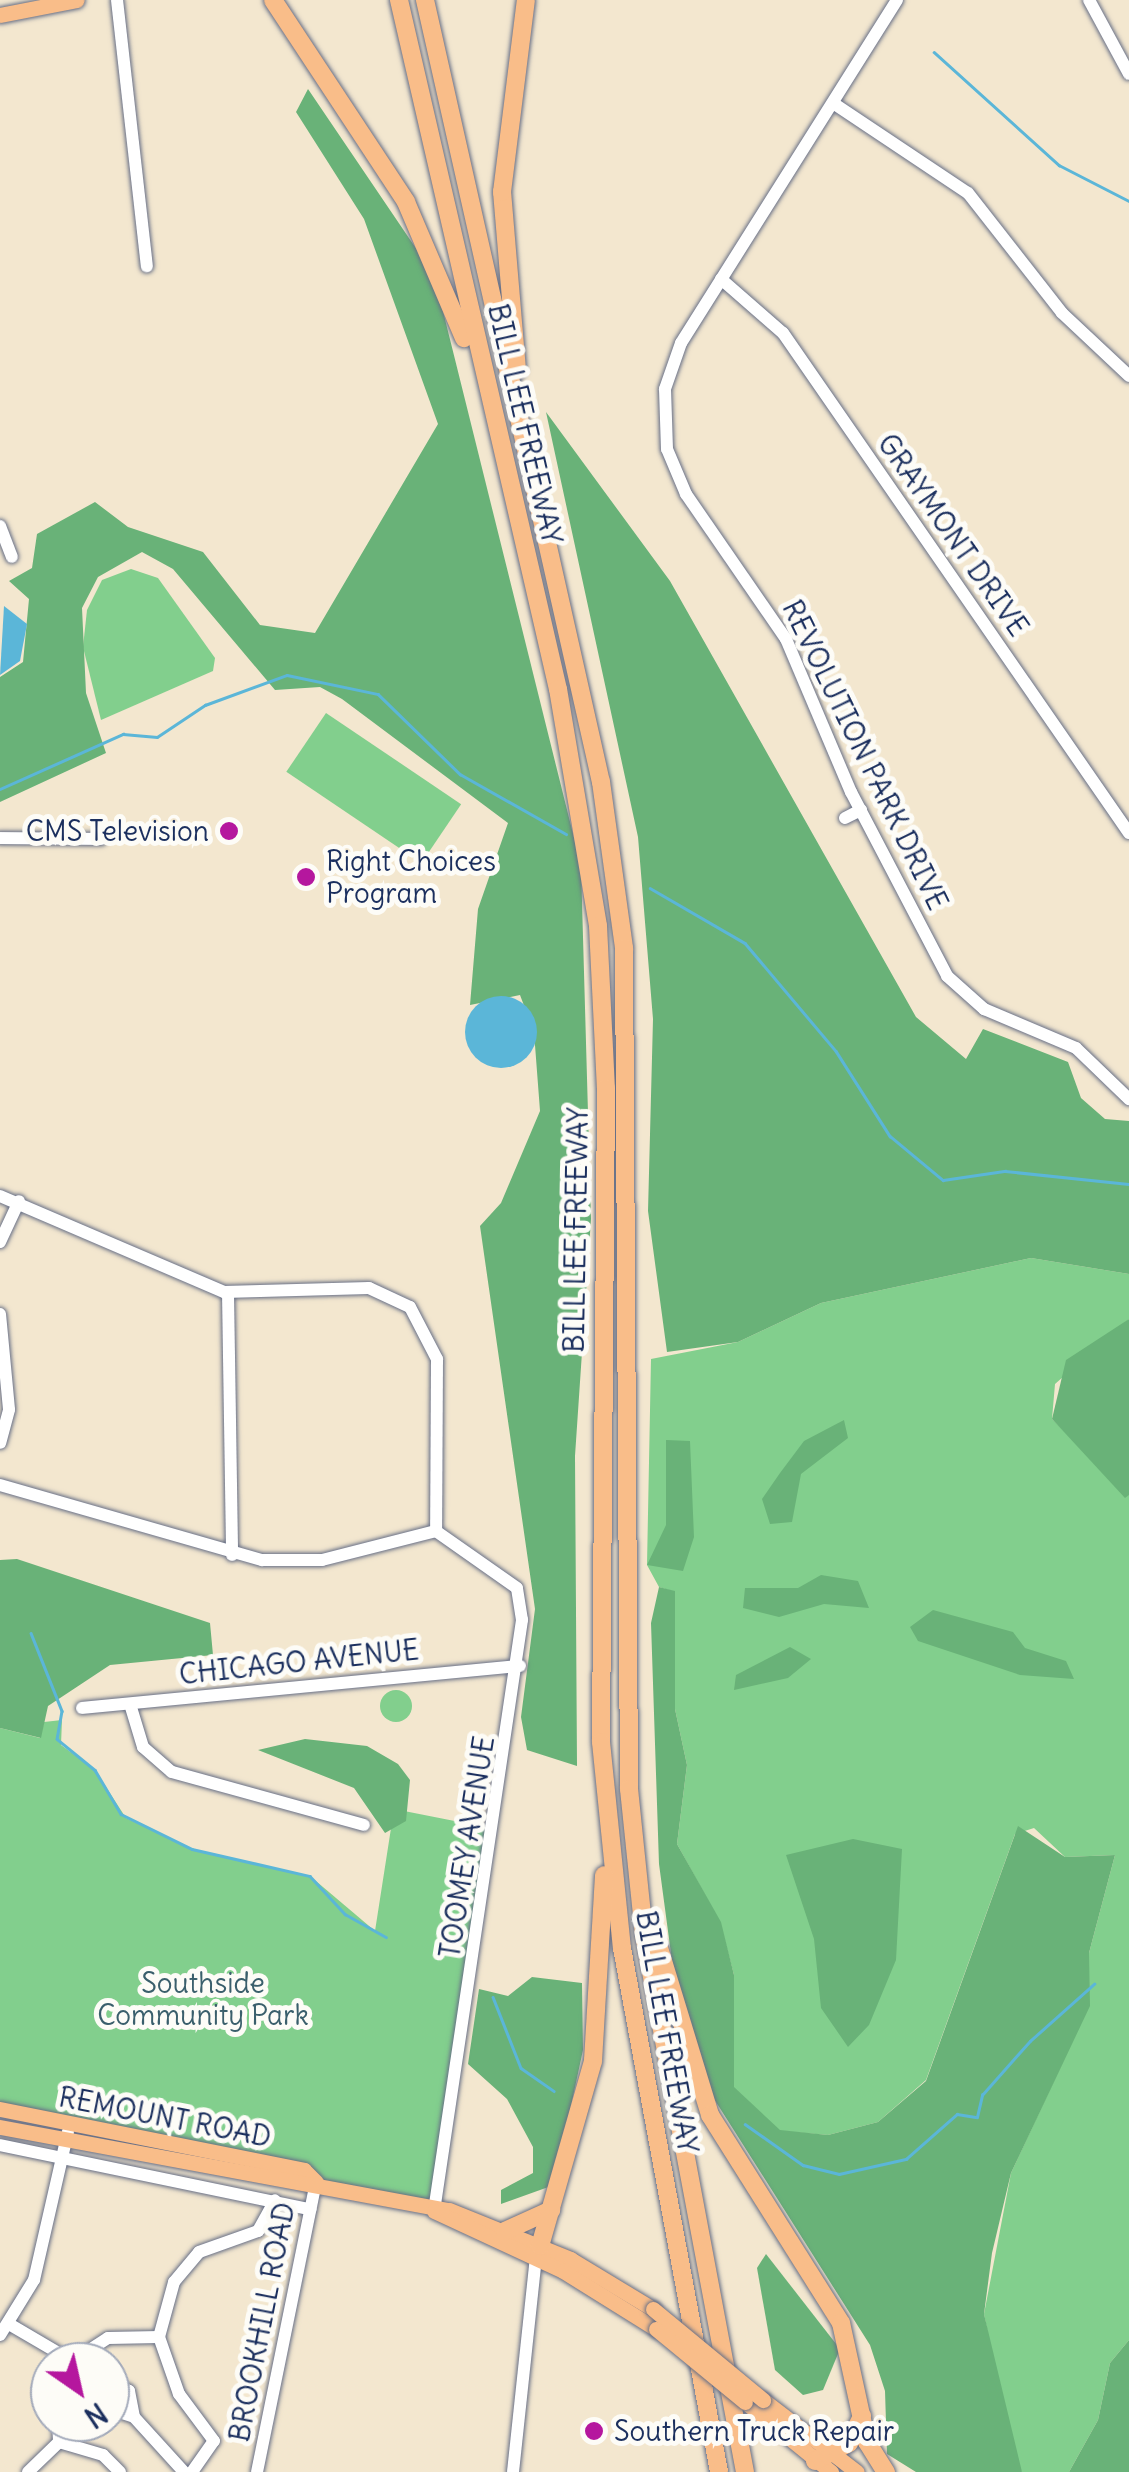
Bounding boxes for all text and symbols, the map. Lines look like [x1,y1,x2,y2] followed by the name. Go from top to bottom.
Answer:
[481,301,569,547] street label: BILL LEE FREEWAY
[871,427,1035,643] street label: GRAYMONT DRIVE
[775,595,955,915] street label: REVOLUTION PARK DRIVE
[26,814,209,848] place label: CMS Television
[218,820,240,842] marker: CMS Television
[326,844,496,910] place label: Right Choices Program
[295,866,317,888] marker: Right Choices Program
[557,1107,595,1353] street label: BILL LEE FREEWAY
[177,1633,421,1691] street label: CHICAGO AVENUE
[433,1733,501,1961] street label: TOOMEY AVENUE
[629,1908,705,2156] street label: BILL LEE FREEWAY
[97,1966,309,2032] park label: Southside Community Park
[56,2080,274,2154] street label: REMOUNT ROAD
[222,2199,302,2445] street label: BROOKHILL ROAD
[30,2342,130,2442] north arrow
[78,2395,114,2436] text: N
[614,2414,894,2448] place label: Southern Truck Repair
[583,2420,605,2442] marker: Southern Truck Repair

